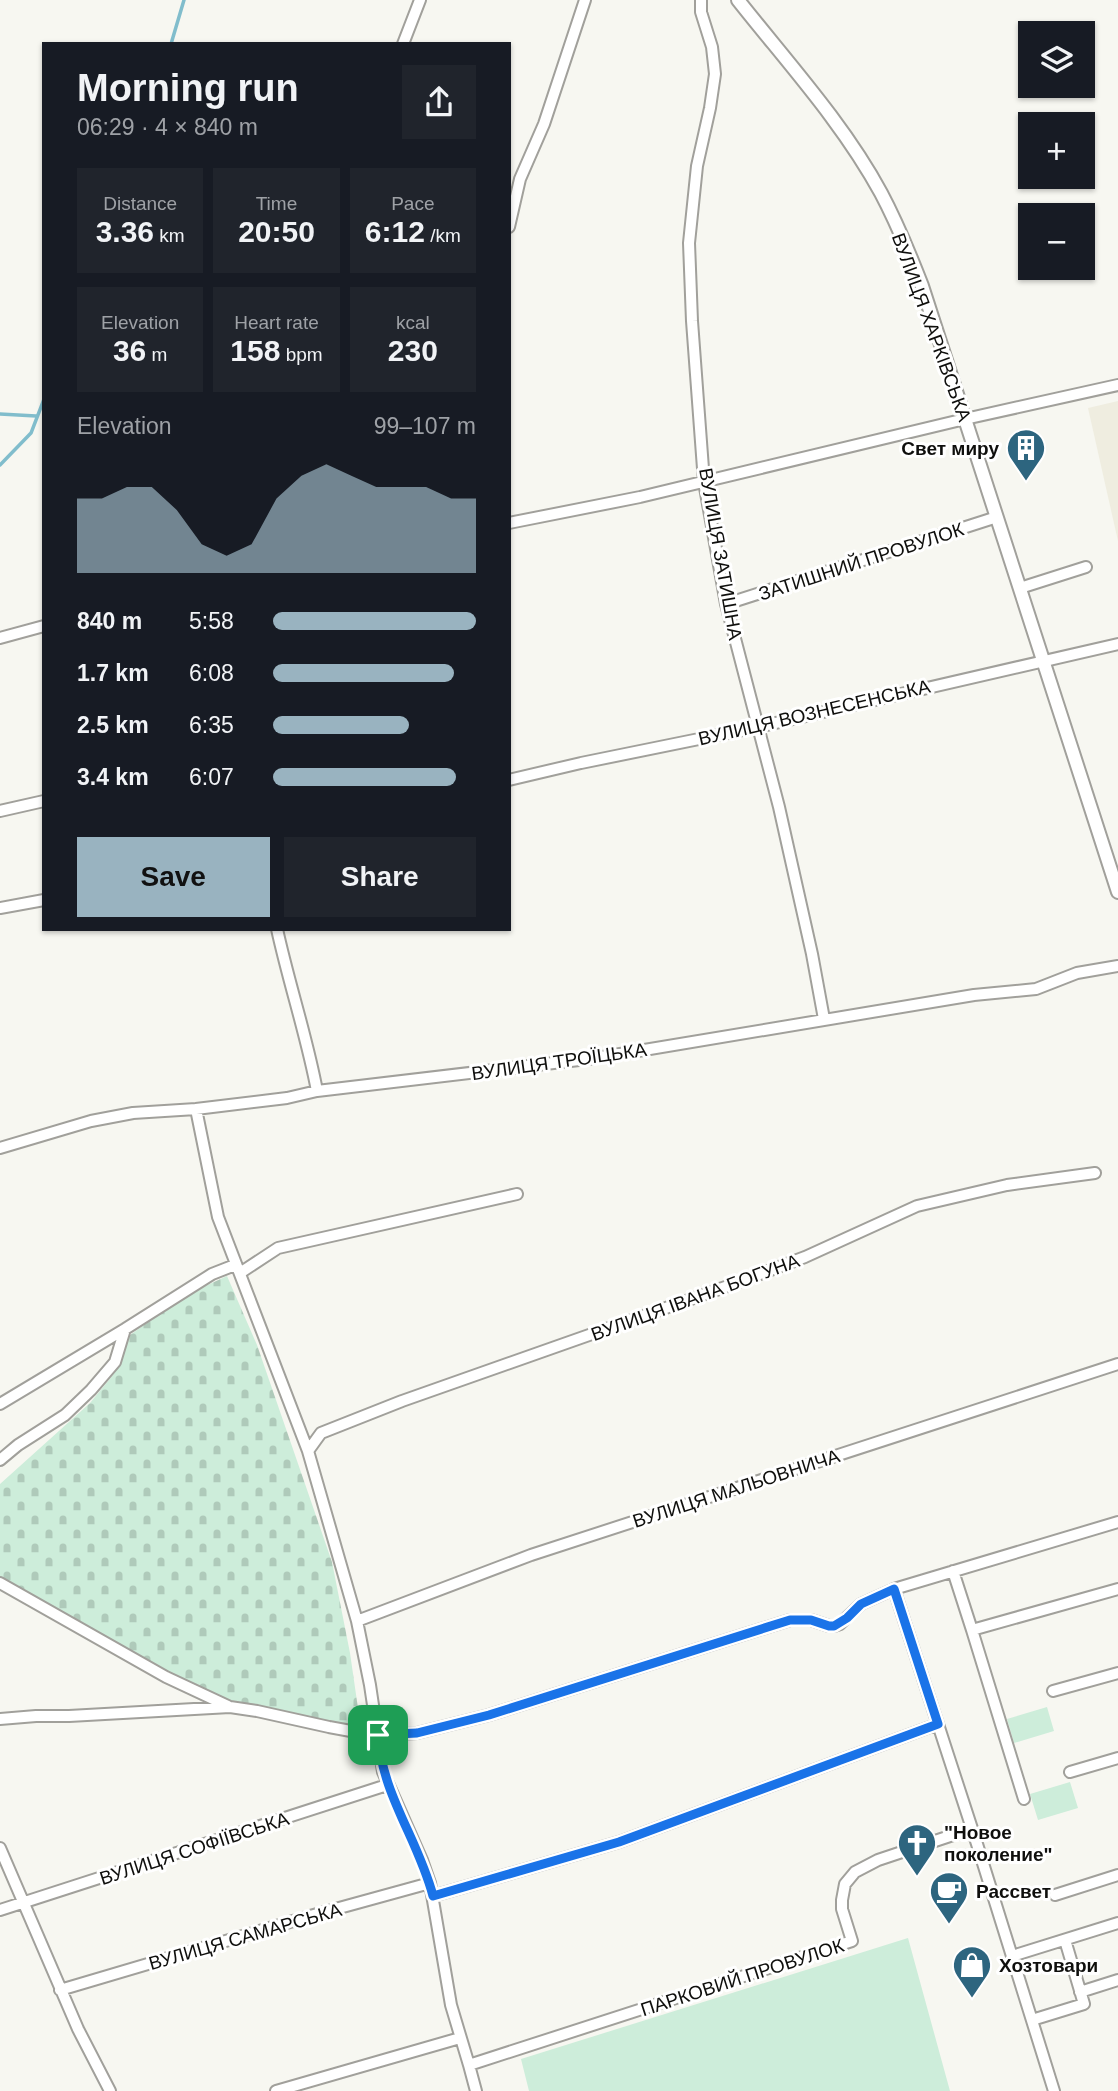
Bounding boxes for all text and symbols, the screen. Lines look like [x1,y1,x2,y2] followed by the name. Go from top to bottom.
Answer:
[1018,21,1095,280] map controls
[1018,21,1095,98] button: layers
[402,65,476,139] button: share
[77,67,299,109] text: Morning run
[1018,112,1095,189] button: +
[77,114,258,140] text: 06:29 · 4 × 840 m
[103,193,177,214] text: Distance
[256,193,297,214] text: Time
[391,193,434,214] text: Pace
[1018,203,1095,280] button: −
[96,215,154,248] text: 3.36
[238,215,315,248] text: 20:50
[365,215,425,248] text: 6:12
[154,225,185,246] text: km
[425,225,461,246] text: /km
[888,230,976,425] street label: ВУЛИЦЯ ХАРКІВСЬКА
[101,312,179,333] text: Elevation
[234,312,319,333] text: Heart rate
[396,312,430,333] text: kcal
[113,334,146,367] text: 36
[230,334,280,367] text: 158
[388,334,438,367] text: 230
[146,344,167,365] text: m
[280,344,323,365] text: bpm
[77,413,172,439] text: Elevation
[374,413,476,439] text: 99–107 m
[1005,427,1047,482] building icon: Свет миру
[901,438,999,459] place label: Свет миру
[695,466,746,642] street label: ВУЛИЦЯ ЗАТИШНА
[756,518,966,605] street label: ЗАТИШНИЙ ПРОВУЛОК
[77,608,142,634] text: 840 m
[189,608,234,634] text: 5:58
[77,660,149,686] text: 1.7 km
[189,660,234,686] text: 6:08
[696,675,932,749] street label: ВУЛИЦЯ ВОЗНЕСЕНСЬКА
[77,712,149,738] text: 2.5 km
[189,712,234,738] text: 6:35
[77,764,149,790] text: 3.4 km
[189,764,234,790] text: 6:07
[77,837,270,917] button: Save
[284,837,476,917] button: Share
[470,1039,648,1084] street label: ВУЛИЦЯ ТРОЇЦЬКА
[588,1250,802,1345] street label: ВУЛИЦЯ ІВАНА БОГУНА
[630,1445,843,1532] street label: ВУЛИЦЯ МАЛЬОВНИЧА
[348,1705,408,1765] pin
[359,1716,397,1754] icon: arrive
[97,1808,292,1889] street label: ВУЛИЦЯ СОФІЇВСЬКА
[896,1822,938,1877] church icon: "Новое поколение"
[944,1822,1053,1865] place label: "Новое поколение"
[928,1870,970,1925] cafe icon: Рассвет
[976,1881,1051,1902] place label: Рассвет
[146,1899,344,1974] street label: ВУЛИЦЯ САМАРСЬКА
[638,1935,846,2020] street label: ПАРКОВИЙ ПРОВУЛОК
[951,1944,993,1999] shop icon: Хозтовари
[999,1955,1098,1976] place label: Хозтовари

